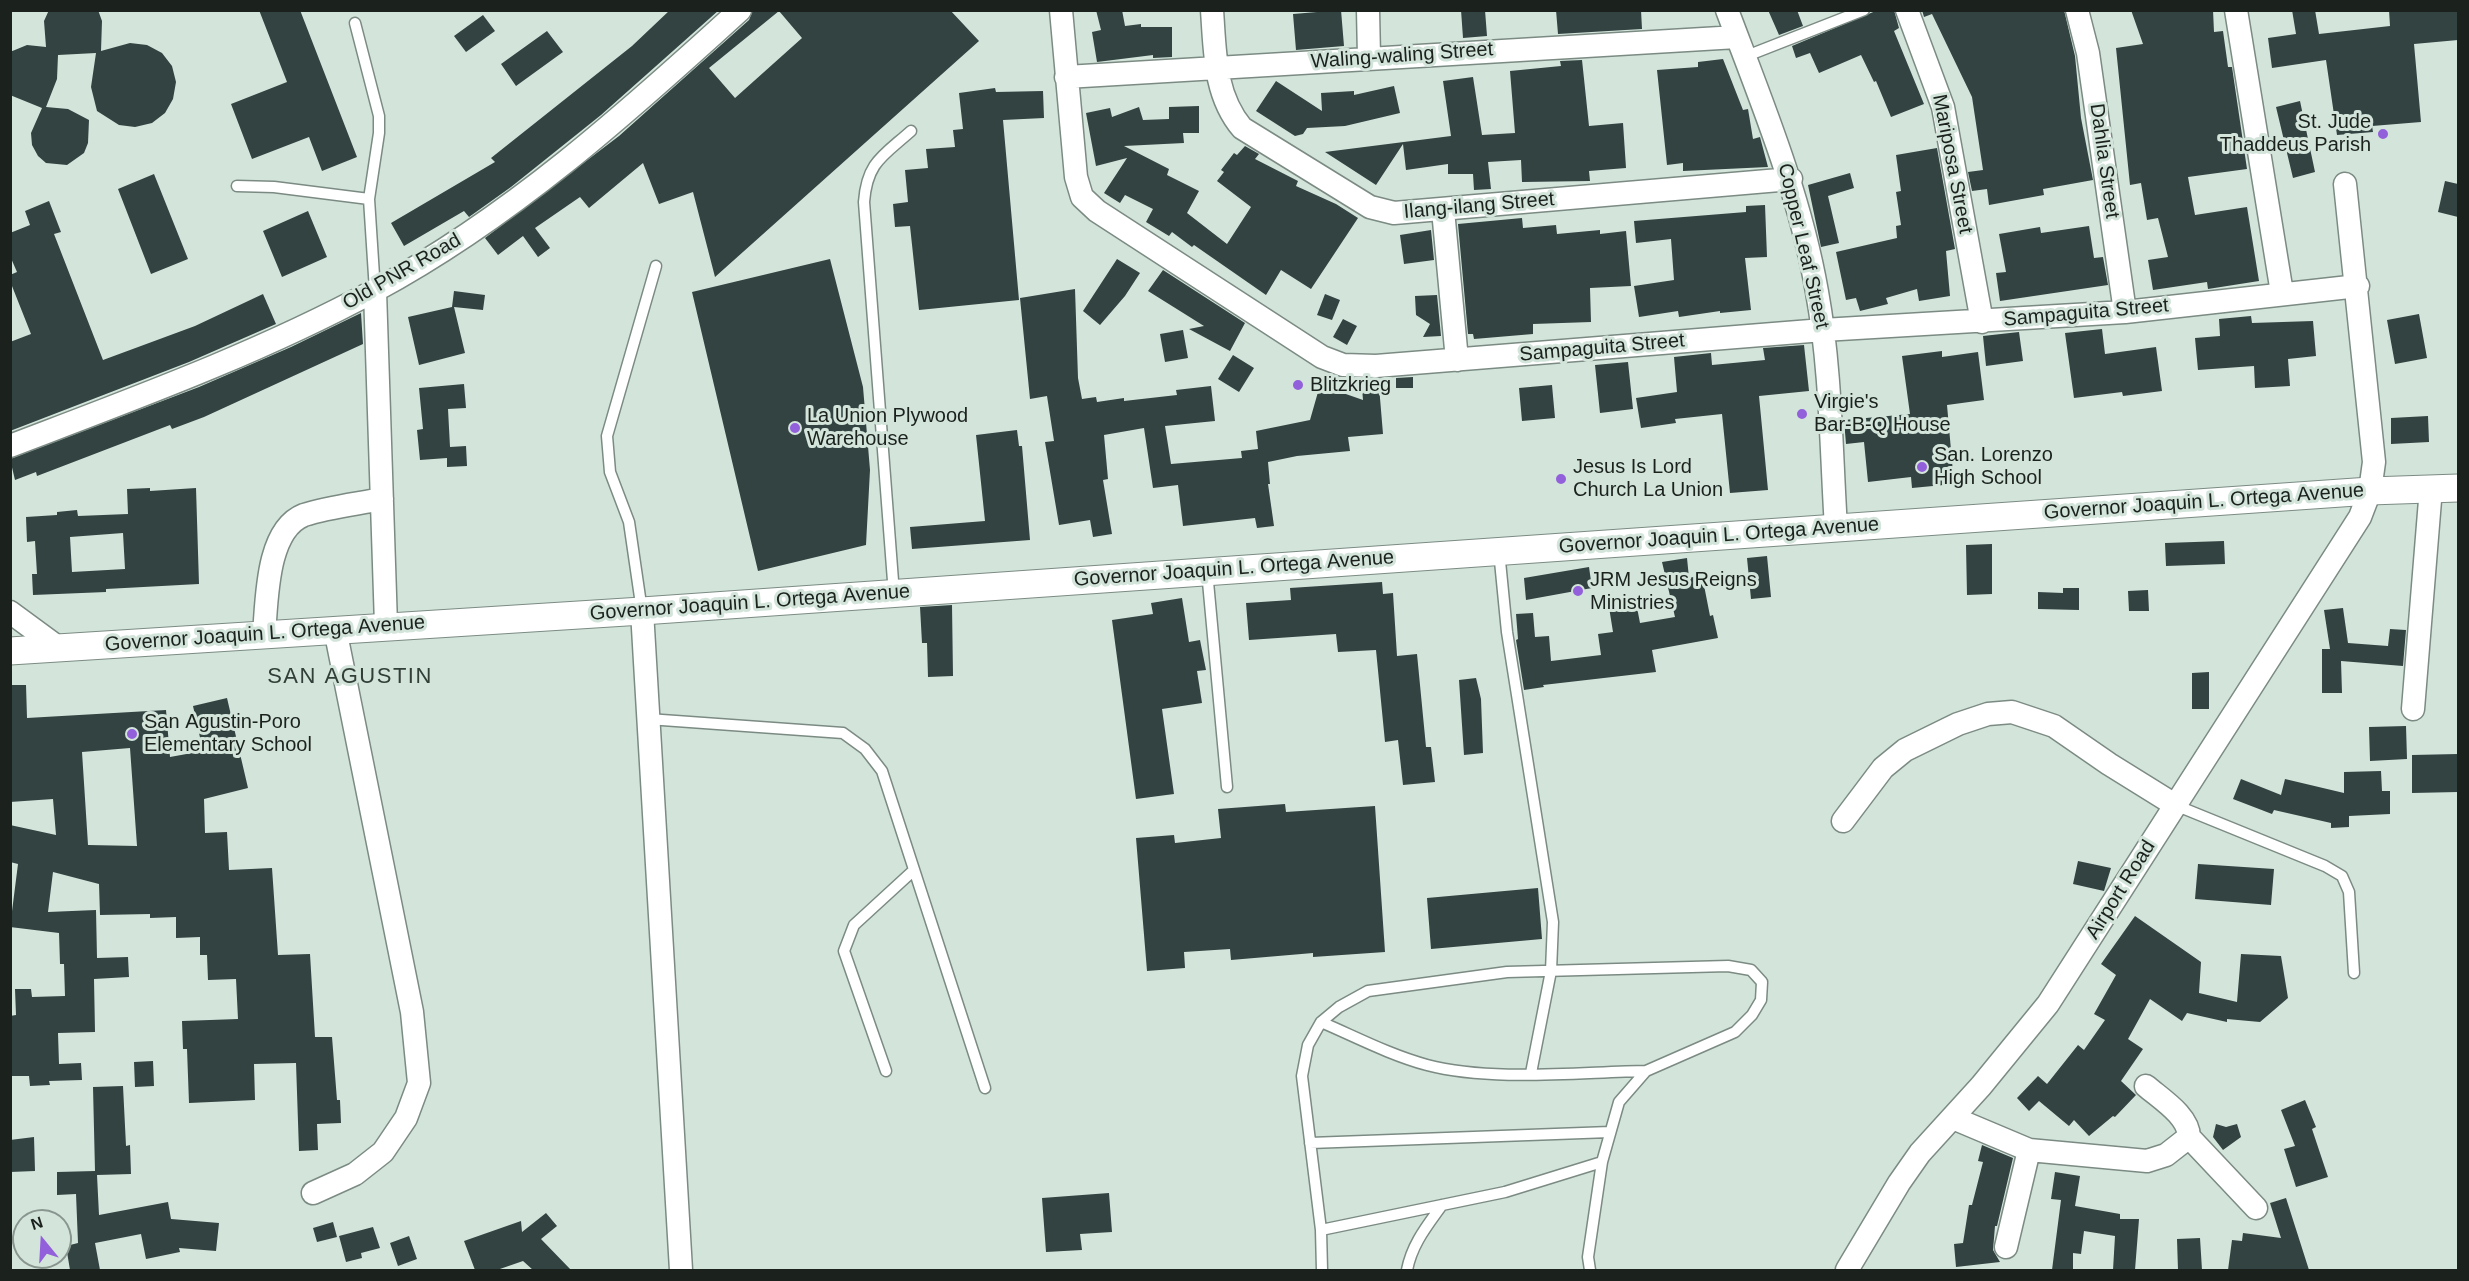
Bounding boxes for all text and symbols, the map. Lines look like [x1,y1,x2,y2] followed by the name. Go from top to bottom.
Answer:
[1310,38,1494,74] street label: Waling-waling Street
[1927,92,1977,236] street label: Mariposa Street
[2084,102,2124,220] street label: Dahlia Street
[2220,110,2371,157] place label: St. Jude Thaddeus Parish
[2376,127,2390,141] marker: St. Jude Thaddeus Parish
[1772,161,1834,331] street label: Copper Leaf Street
[1403,187,1555,225] street label: Ilang-ilang Street
[339,229,465,315] street label: Old PNR Road
[2002,294,2170,332] street label: Sampaguita Street
[1518,329,1686,367] street label: Sampaguita Street
[1310,373,1391,397] place label: Blitzkrieg
[1291,378,1305,392] marker: Blitzkrieg
[1814,390,1951,437] place label: Virgie's Bar-B-Q House
[807,404,968,451] place label: La Union Plywood Warehouse
[1795,407,1809,421] marker: Virgie's Bar-B-Q House
[788,421,802,435] marker: La Union Plywood Warehouse
[1934,443,2053,490] place label: San. Lorenzo High School
[1573,455,1723,502] place label: Jesus Is Lord Church La Union
[1915,460,1929,474] marker: San. Lorenzo High School
[1554,472,1568,486] marker: Jesus Is Lord Church La Union
[2043,479,2365,525] street label: Governor Joaquin L. Ortega Avenue
[1558,513,1880,559] street label: Governor Joaquin L. Ortega Avenue
[1073,546,1395,592] street label: Governor Joaquin L. Ortega Avenue
[1590,568,1757,615] place label: JRM Jesus Reigns Ministries
[589,580,911,626] street label: Governor Joaquin L. Ortega Avenue
[1571,584,1585,598] marker: JRM Jesus Reigns Ministries
[104,611,426,657] street label: Governor Joaquin L. Ortega Avenue
[267,664,433,690] district label: SAN AGUSTIN
[144,710,312,757] place label: San Agustin-Poro Elementary School
[125,727,139,741] marker: San Agustin-Poro Elementary School
[2081,836,2161,944] street label: Airport Road
[12,1209,72,1269] north arrow
[29,1213,45,1233] text: N

